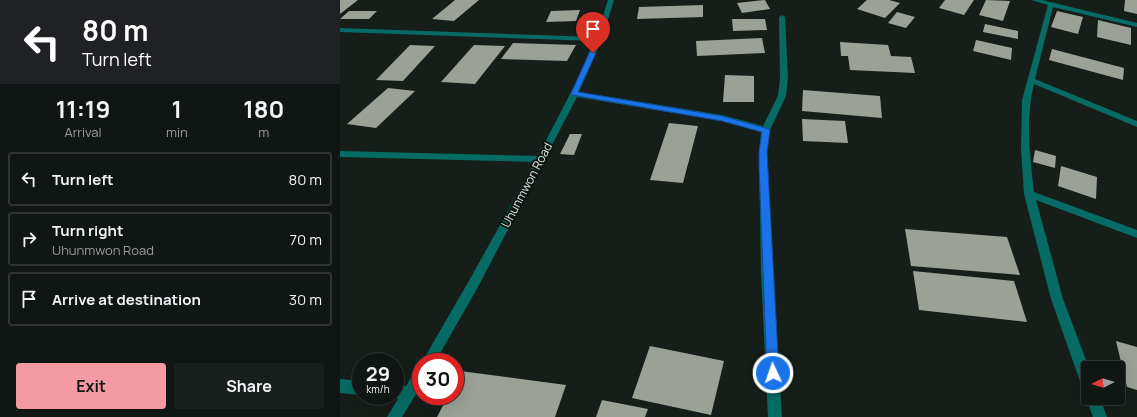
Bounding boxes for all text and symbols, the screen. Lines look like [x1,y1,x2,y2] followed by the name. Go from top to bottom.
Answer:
[82,11,148,49] text: 80 m
[576,12,610,53] pin
[16,16,68,68] icon: left
[582,18,604,40] icon: arrive
[82,47,152,71] text: Turn left
[56,92,110,125] text: 11:19
[172,92,182,125] text: 1
[243,92,284,125] text: 180
[64,123,102,141] text: Arrival
[166,123,188,141] text: min
[258,123,269,141] text: m
[497,139,556,230] street label: Uhunmwon Road
[18,168,40,190] icon: left
[52,169,114,190] text: Turn left
[288,169,322,190] text: 80 m
[52,220,123,241] text: Turn right
[18,228,40,250] icon: right
[290,229,322,250] text: 70 m
[52,241,154,259] text: Uhunmwon Road
[18,288,40,310] icon: arrive
[52,289,201,310] text: Arrive at destination
[289,289,322,310] text: 30 m
[752,352,794,394] position arrow
[412,353,464,405] speed limit sign: 30
[366,360,390,387] text: 29
[1081,361,1125,405] north arrow
[1081,361,1125,405] map controls
[16,363,166,409] button: Exit
[174,363,324,409] button: Share
[366,382,390,396] text: km/h

